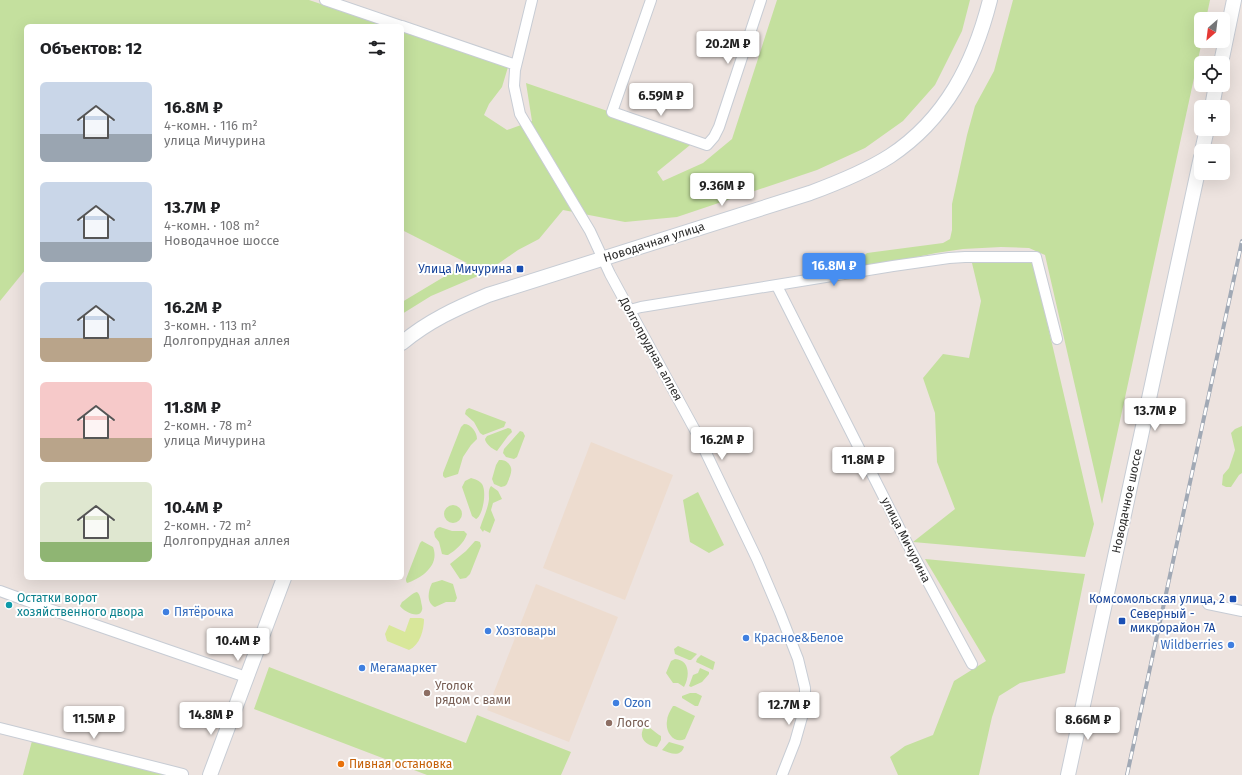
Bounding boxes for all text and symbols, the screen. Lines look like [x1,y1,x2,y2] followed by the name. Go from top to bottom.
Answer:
[1194,12,1230,48] north arrow
[1194,12,1230,180] map controls
[691,31,765,65] pin: 20.2M ₽
[705,36,751,51] text: 20.2M ₽
[366,37,388,59] icon: filters
[40,38,142,59] text: Объектов: 12
[1194,56,1230,92] button: locate
[624,83,698,117] pin: 6.59M ₽
[638,88,684,103] text: 6.59M ₽
[164,97,223,118] text: 16.8M ₽
[72,98,120,146] icon: home
[1194,100,1230,136] button: +
[164,118,258,133] text: 4-комн. · 116 m²
[164,133,265,148] text: улица Мичурина
[1194,144,1230,180] button: −
[685,173,759,207] pin: 9.36M ₽
[699,178,745,193] text: 9.36M ₽
[164,197,220,218] text: 13.7M ₽
[72,198,120,246] icon: home
[164,218,260,233] text: 4-комн. · 108 m²
[602,219,706,265] street label: Новодачная улица
[164,233,279,248] text: Новодачное шоссе
[797,253,871,287] pin: 16.8M ₽
[811,258,857,273] text: 16.8M ₽
[418,262,512,276] place label: Улица Мичурина
[515,264,525,274] marker: Улица Мичурина
[616,294,685,403] street label: Долгопрудная аллея
[164,297,222,318] text: 16.2M ₽
[72,298,120,346] icon: home
[164,318,257,333] text: 3-комн. · 113 m²
[164,333,290,348] text: Долгопрудная аллея
[164,397,221,418] text: 11.8M ₽
[72,398,120,446] icon: home
[1118,398,1192,432] pin: 13.7M ₽
[1133,403,1177,418] text: 13.7M ₽
[164,418,252,433] text: 2-комн. · 78 m²
[685,427,759,461] pin: 16.2M ₽
[700,432,744,447] text: 16.2M ₽
[164,433,265,448] text: улица Мичурина
[826,447,900,481] pin: 11.8M ₽
[1109,447,1145,555] street label: Новодачное шоссе
[841,452,885,467] text: 11.8M ₽
[879,495,933,585] street label: улица Мичурина
[164,497,223,518] text: 10.4M ₽
[72,498,120,546] icon: home
[164,518,251,533] text: 2-комн. · 72 m²
[164,533,290,548] text: Долгопрудная аллея
[17,591,144,619] place label: Остатки ворот хозяйственного двора
[1089,592,1225,606] place label: Комсомольская улица, 2
[1228,594,1238,604] marker: Комсомольская улица, 2
[4,600,14,610] marker: Остатки ворот хозяйственного двора
[174,605,234,619] place label: Пятёрочка
[161,607,171,617] marker: Пятёрочка
[1130,607,1216,635] place label: Северный - микрорайон 7А
[1117,616,1127,626] marker: Северный - микрорайон 7А
[496,624,556,638] place label: Хозтовары
[483,626,493,636] marker: Хозтовары
[201,628,275,662] pin: 10.4M ₽
[754,631,844,645] place label: Красное&Белое
[216,633,260,648] text: 10.4M ₽
[741,633,751,643] marker: Красное&Белое
[1161,638,1223,652] place label: Wildberries
[1226,640,1236,650] marker: Wildberries
[370,661,437,675] place label: Мегамаркет
[357,663,367,673] marker: Мегамаркет
[435,679,511,707] place label: Уголок рядом с вами
[422,688,432,698] marker: Уголок рядом с вами
[752,692,826,726] pin: 12.7M ₽
[624,696,651,710] place label: Ozon
[768,697,811,712] text: 12.7M ₽
[611,698,621,708] marker: Ozon
[174,702,248,736] pin: 14.8M ₽
[57,706,131,740] pin: 11.5M ₽
[188,707,234,722] text: 14.8M ₽
[1051,707,1125,741] pin: 8.66M ₽
[72,711,116,726] text: 11.5M ₽
[1065,712,1111,727] text: 8.66M ₽
[617,716,650,730] place label: Логос
[604,718,614,728] marker: Логос
[349,757,452,771] place label: Пивная остановка
[336,759,346,769] marker: Пивная остановка

